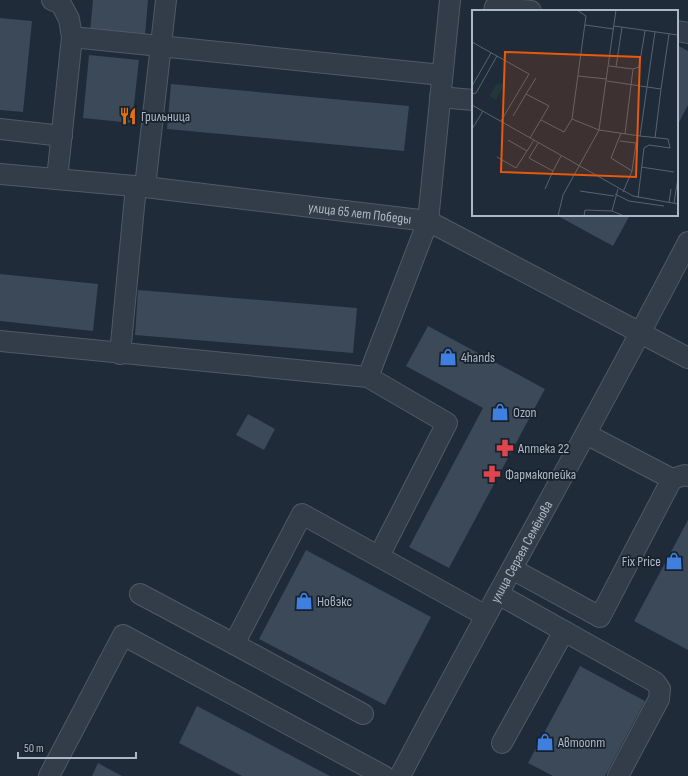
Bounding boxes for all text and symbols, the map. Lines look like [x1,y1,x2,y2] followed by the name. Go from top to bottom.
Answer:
[472,10,678,216] inset map
[118,106,138,126] restaurant icon: Грильница
[141,108,190,125] place label: Грильница
[307,199,412,228] street label: улица 65 лет Победы
[438,347,458,367] shop icon: 4hands
[461,349,495,366] place label: 4hands
[490,402,510,422] shop icon: Ozon
[513,404,537,421] place label: Ozon
[495,438,515,458] pharmacy icon: Аптека 22
[517,440,569,457] place label: Аптека 22
[482,464,502,484] pharmacy icon: Фармакопейка
[505,466,576,483] place label: Фармакопейка
[487,498,556,606] street label: улица Сергея Семёнова
[664,551,684,571] shop icon: Fix Price
[622,553,661,570] place label: Fix Price
[294,591,314,611] shop icon: Новэкс
[317,593,352,610] place label: Новэкс
[535,732,555,752] shop icon: Автоопт
[18,734,136,760] scale bar
[557,734,605,751] place label: Автоопт
[24,741,44,756] text: 50 m

